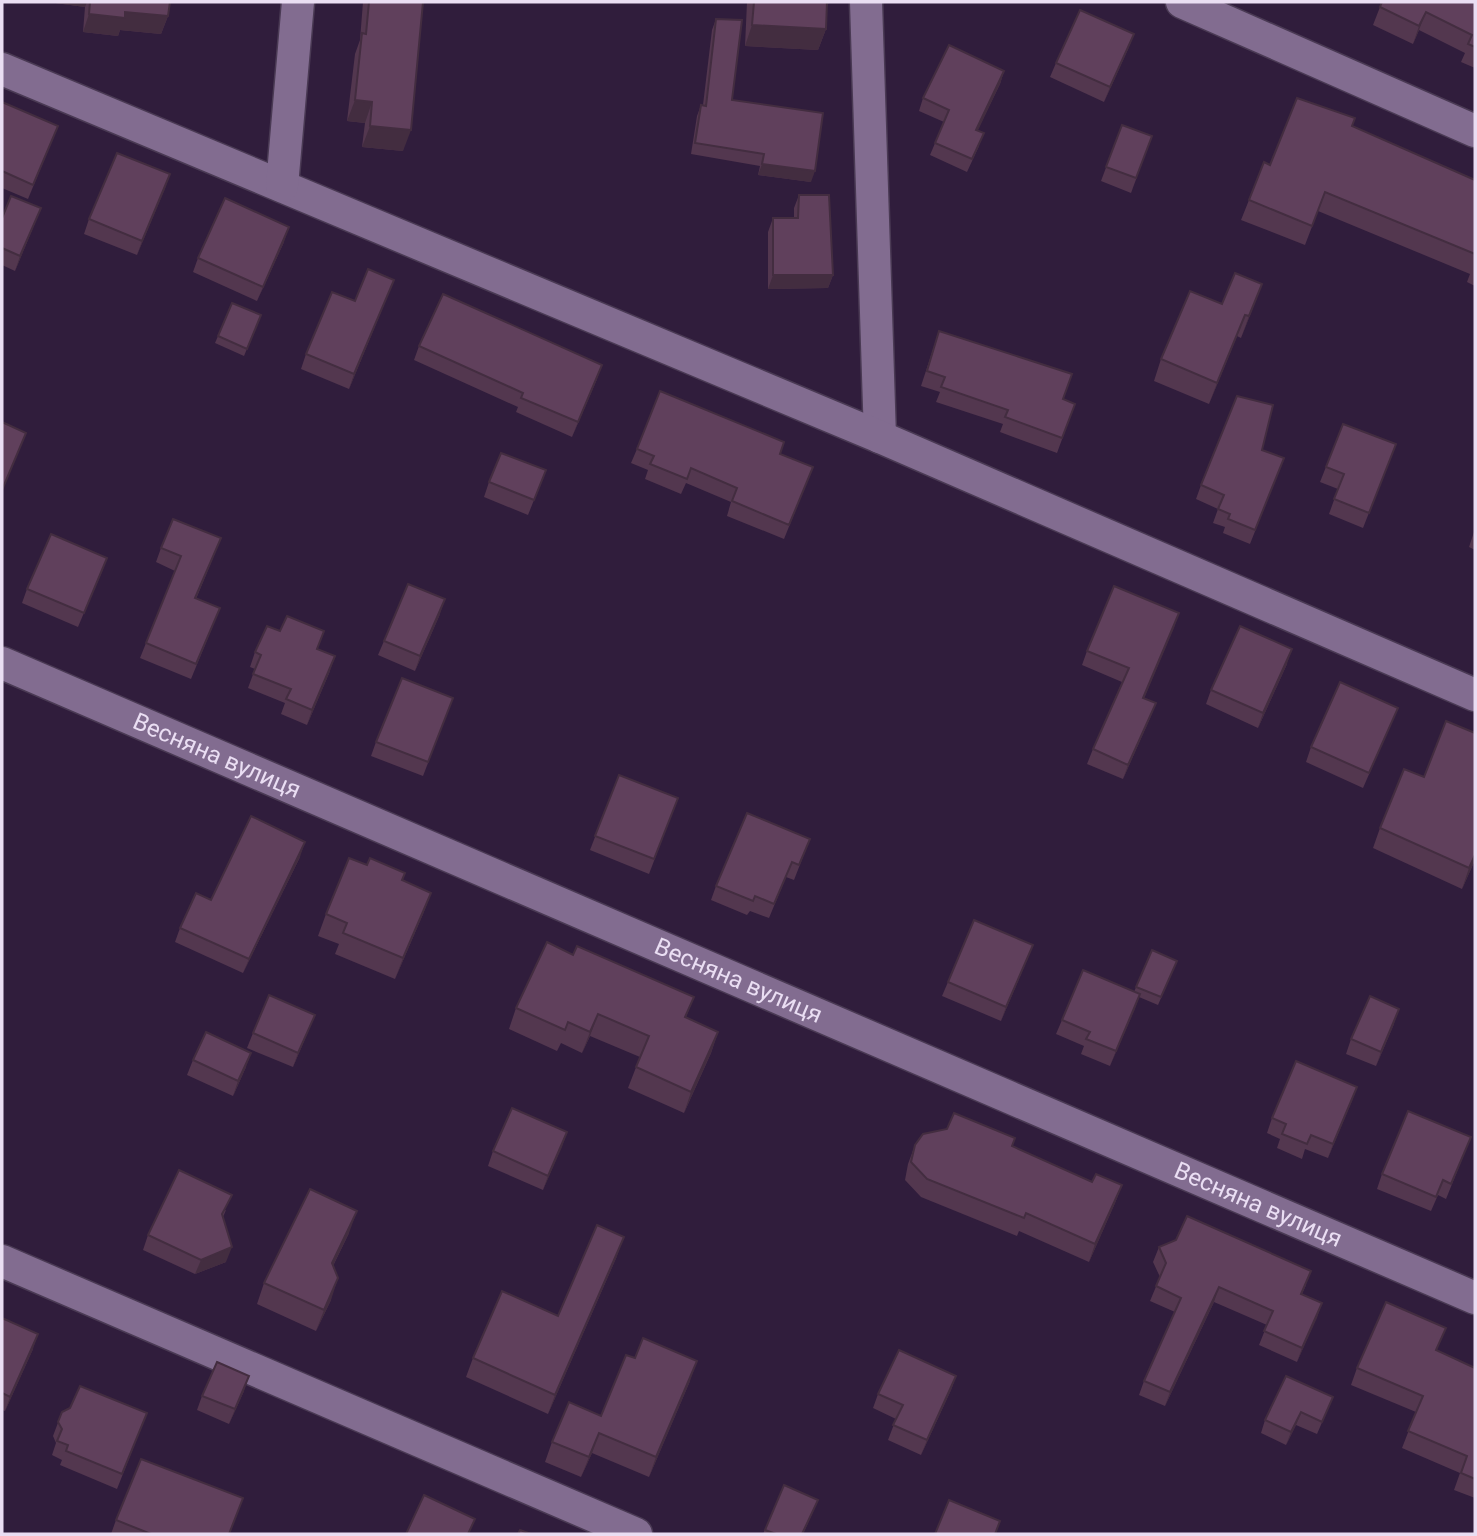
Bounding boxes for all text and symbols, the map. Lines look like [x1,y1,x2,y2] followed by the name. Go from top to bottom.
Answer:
[129,707,305,804] street label: Весняна вулиця
[650,932,827,1029] street label: Весняна вулиця
[1170,1156,1346,1253] street label: Весняна вулиця

